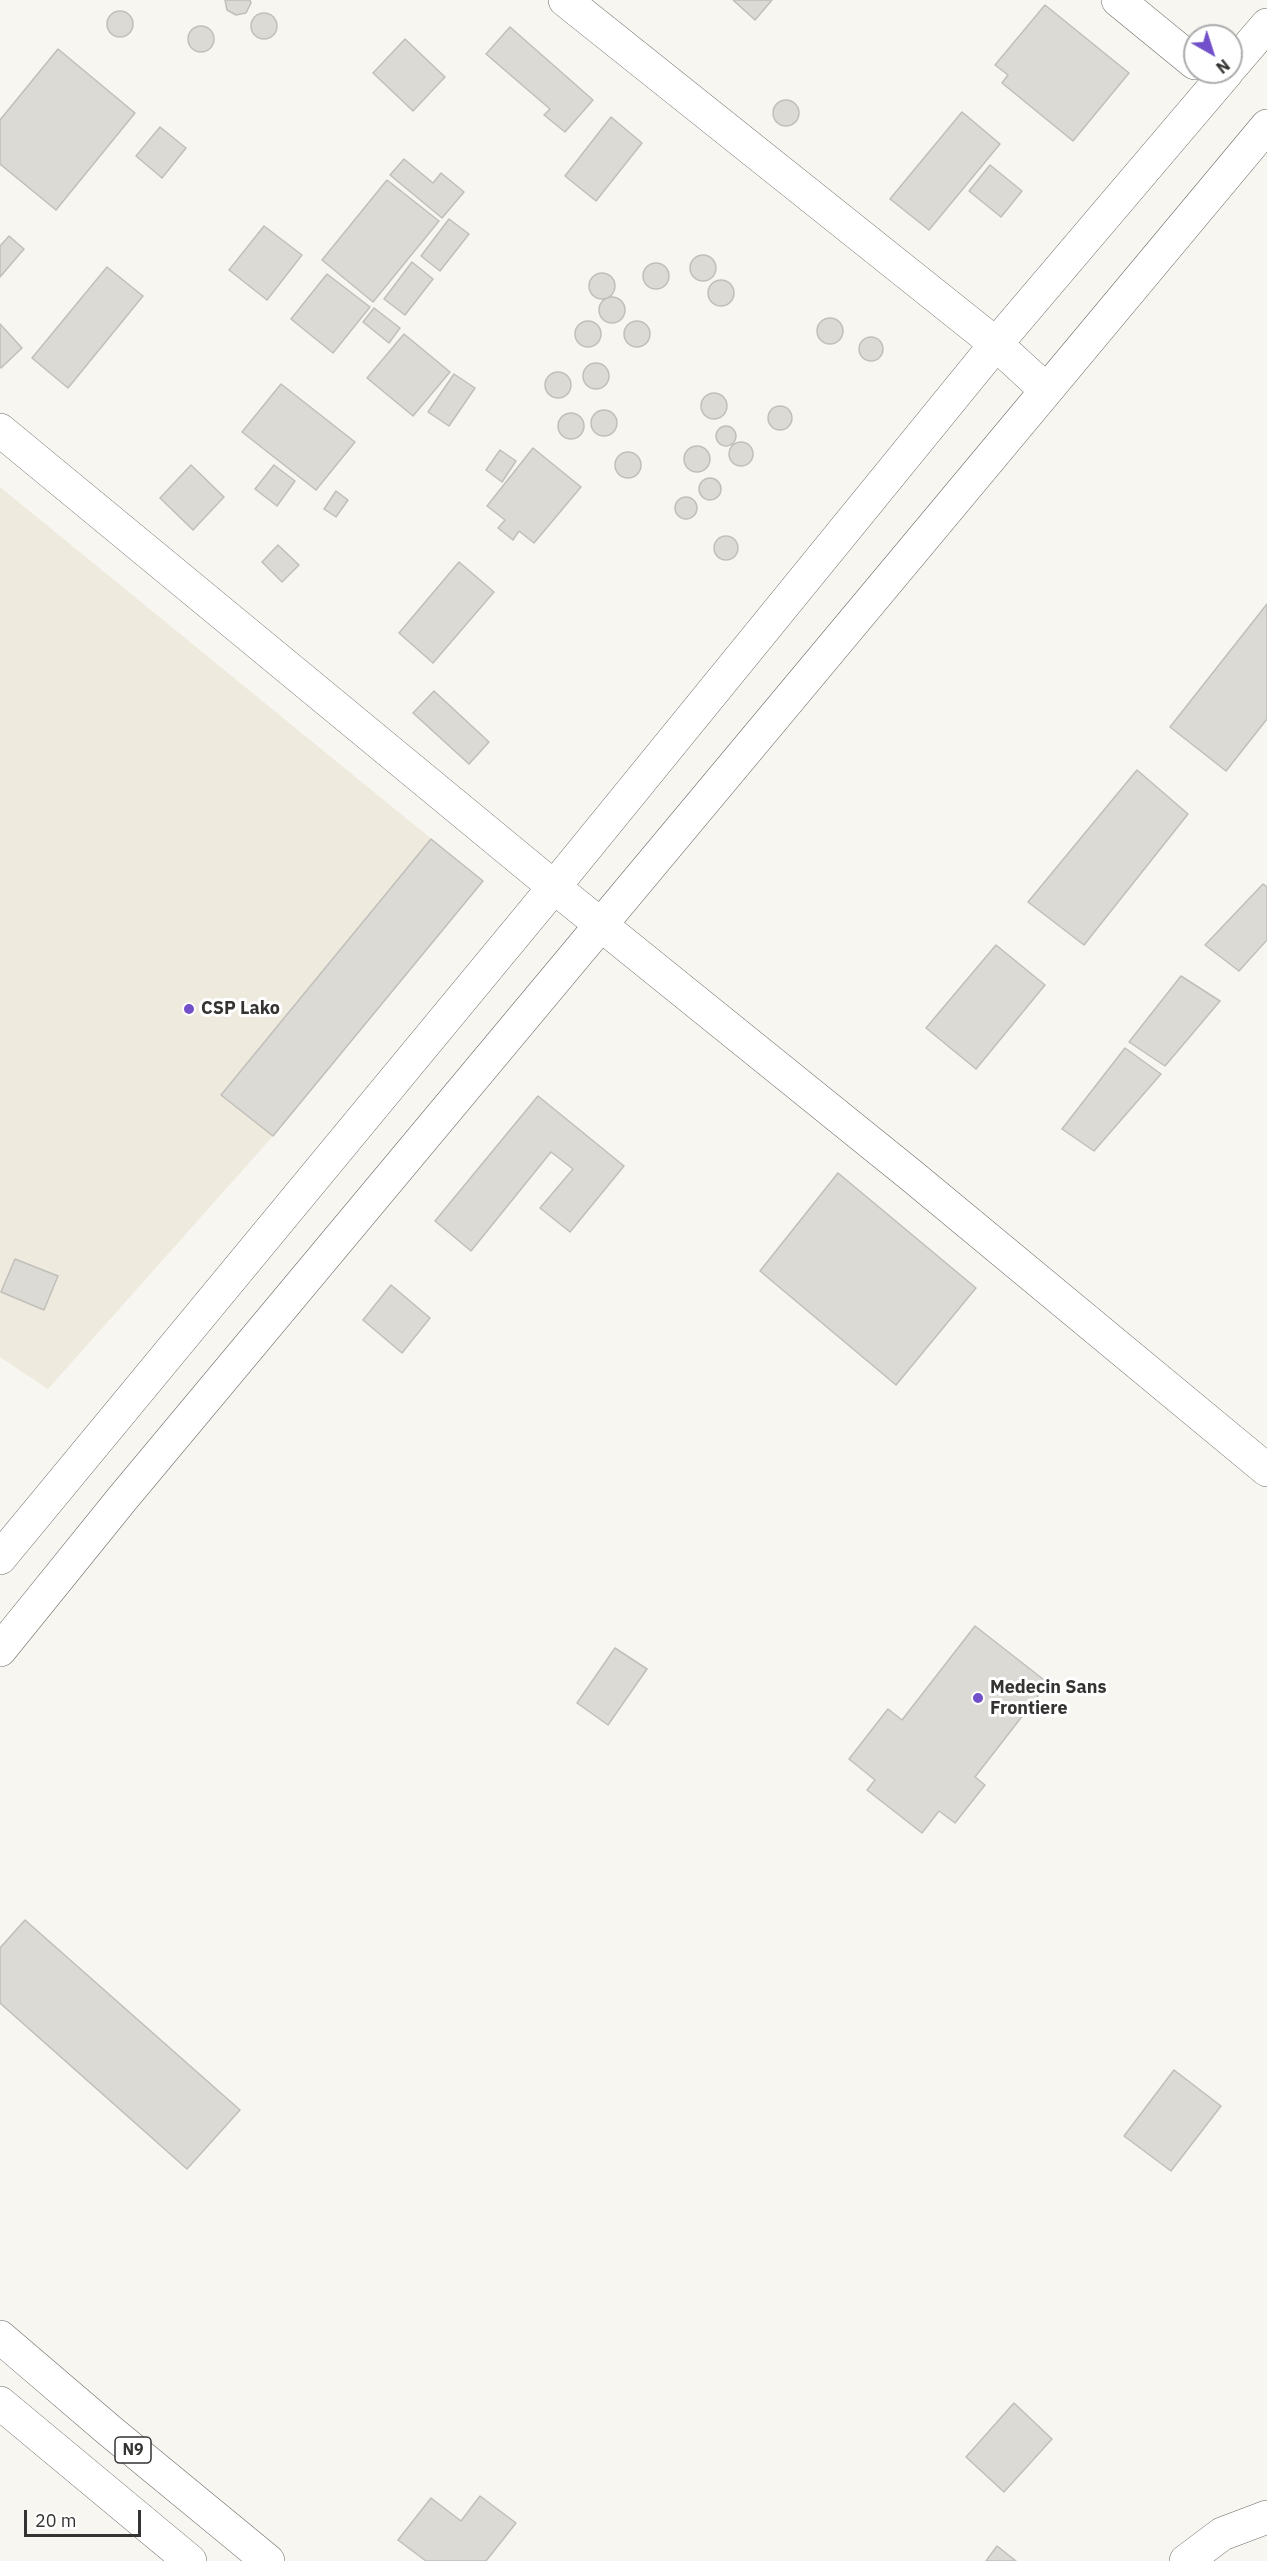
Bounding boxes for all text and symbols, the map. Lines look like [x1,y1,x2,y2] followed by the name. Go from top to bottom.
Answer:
[1183,24,1243,84] north arrow
[1212,55,1234,78] text: N
[201,998,280,1020] place label: CSP Lako
[182,1002,196,1016] marker: CSP Lako
[990,1677,1107,1720] place label: Medecin Sans Frontiere
[971,1691,985,1705] marker: Medecin Sans Frontiere
[115,2437,151,2463] road number: N9
[27,2498,144,2536] scale bar
[35,2509,77,2532] text: 20 m

